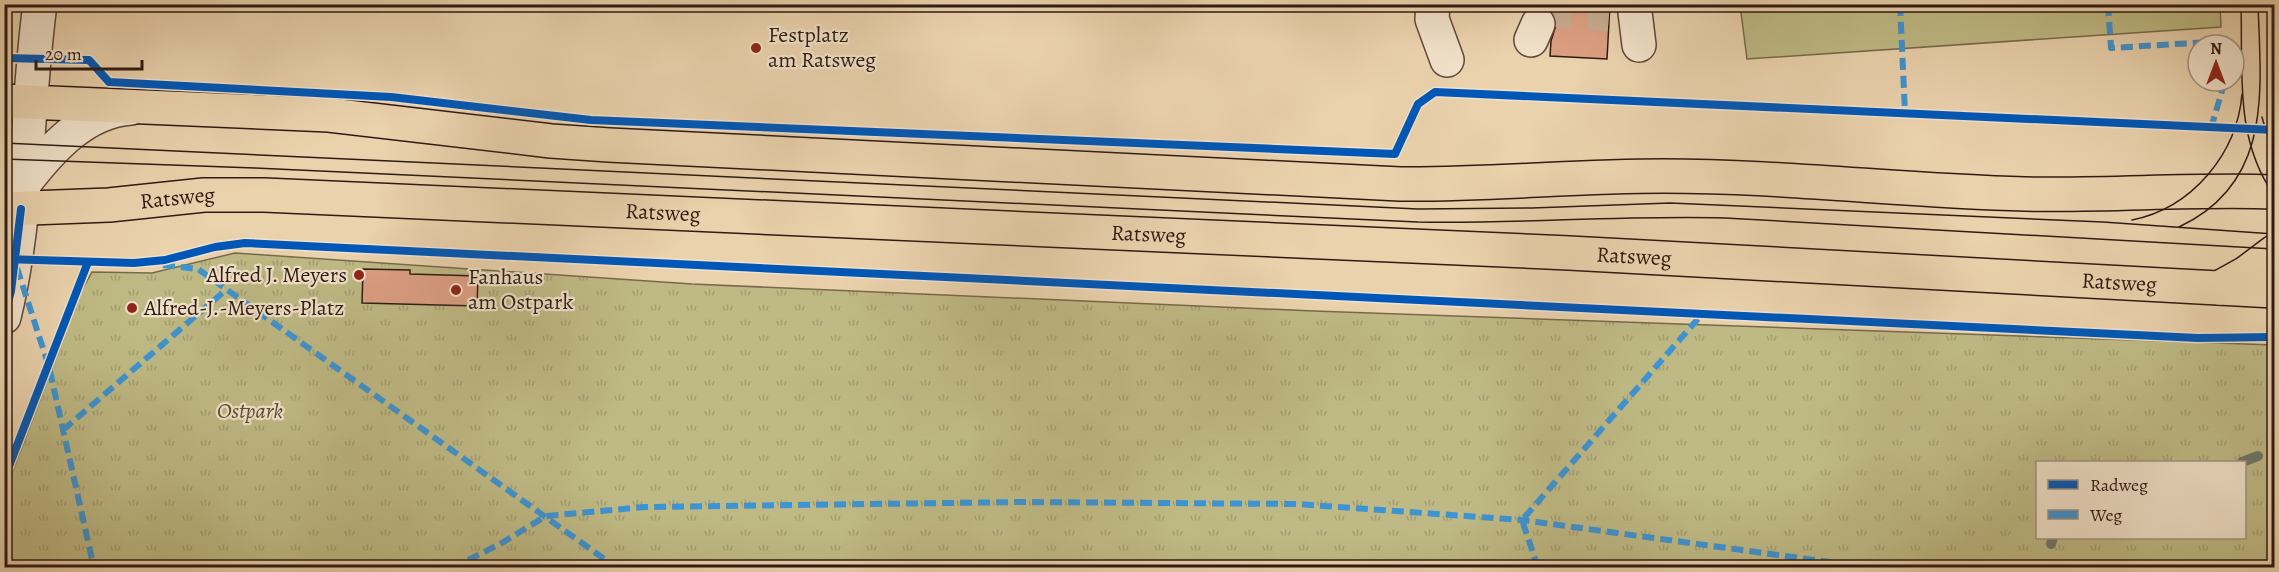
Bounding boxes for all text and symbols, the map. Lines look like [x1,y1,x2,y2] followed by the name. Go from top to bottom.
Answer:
[768,20,876,75] place label: Festplatz am Ratsweg
[36,33,142,71] scale bar
[2186,33,2246,93] north arrow
[2210,38,2222,60] text: N
[749,41,763,55] marker: Festplatz am Ratsweg
[45,42,82,66] text: 20 m
[139,180,215,217] street label: Ratsweg
[625,196,701,229] street label: Ratsweg
[1110,218,1187,251] street label: Ratsweg
[1596,240,1672,274] street label: Ratsweg
[206,260,347,290] place label: Alfred J. Meyers
[468,262,574,317] place label: Fanhaus am Ostpark
[2081,266,2158,300] street label: Ratsweg
[352,268,366,282] marker: Alfred J. Meyers
[449,283,463,297] marker: Fanhaus am Ostpark
[143,293,344,323] place label: Alfred-J.-Meyers-Platz
[125,301,139,315] marker: Alfred-J.-Meyers-Platz
[217,396,283,426] park label: Ostpark
[2036,461,2246,539] legend
[2090,473,2148,497] text: Radweg
[2089,503,2122,527] text: Weg

